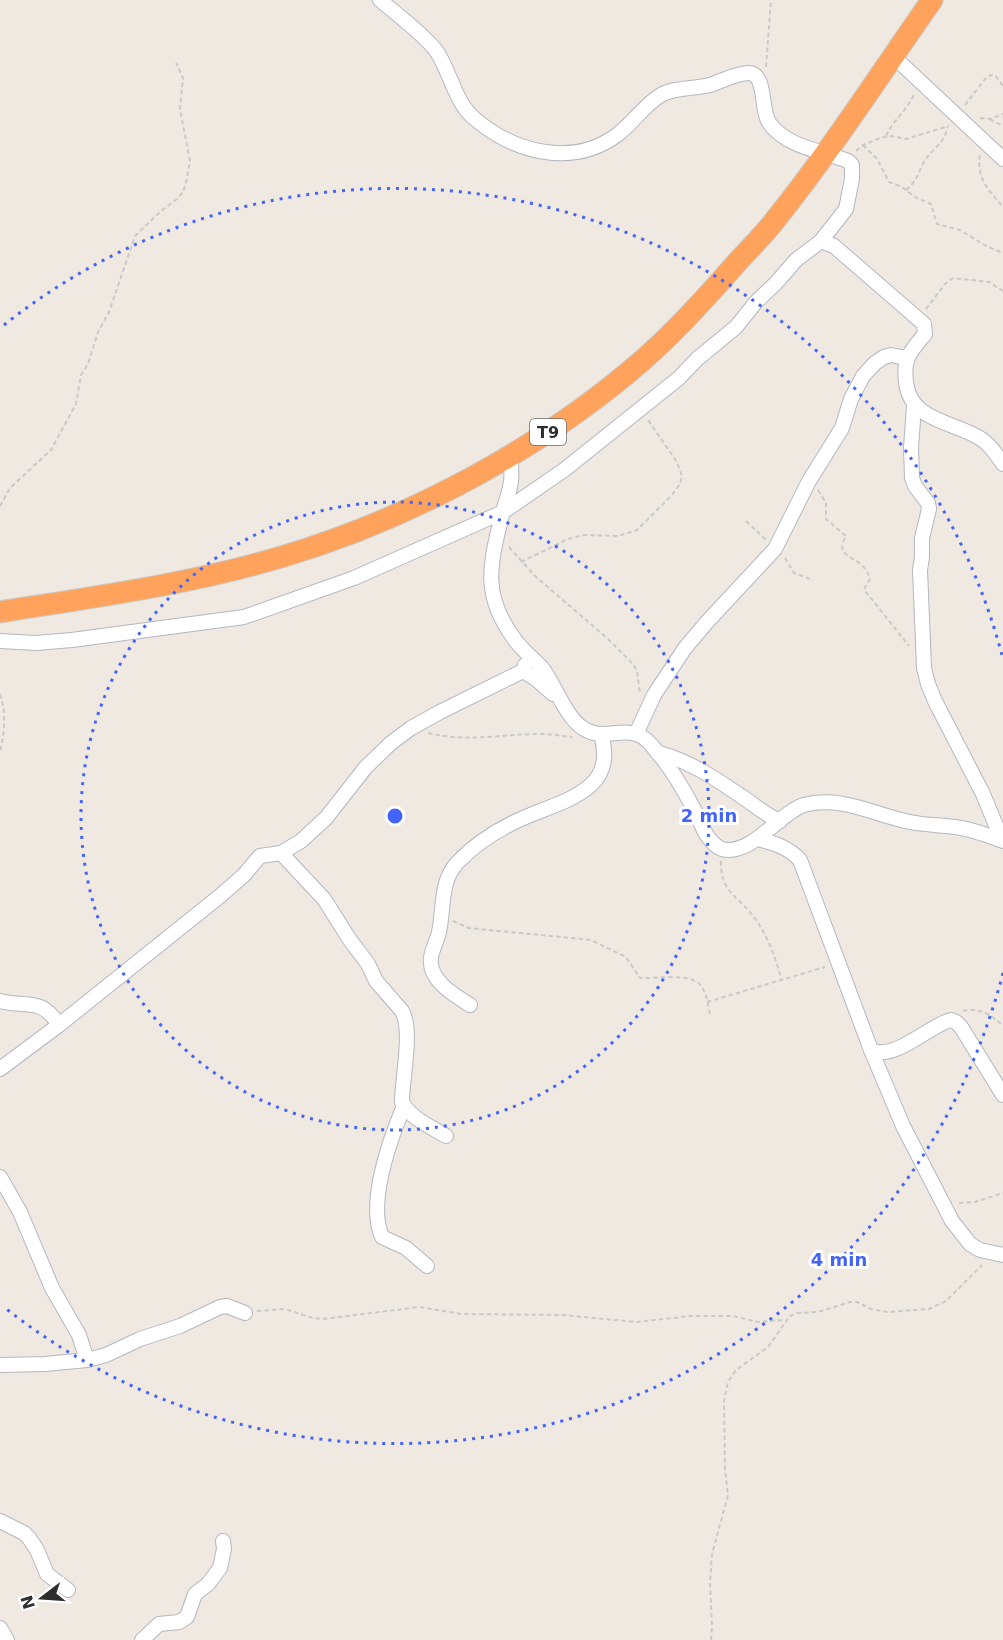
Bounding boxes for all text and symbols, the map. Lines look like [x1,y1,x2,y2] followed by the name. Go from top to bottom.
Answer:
[530,419,566,445] road number: T9
[681,805,737,826] text: 2 min
[385,806,405,826] centre of rings
[811,1249,867,1270] text: 4 min
[12,1568,72,1628] north arrow
[17,1593,39,1611] text: N

